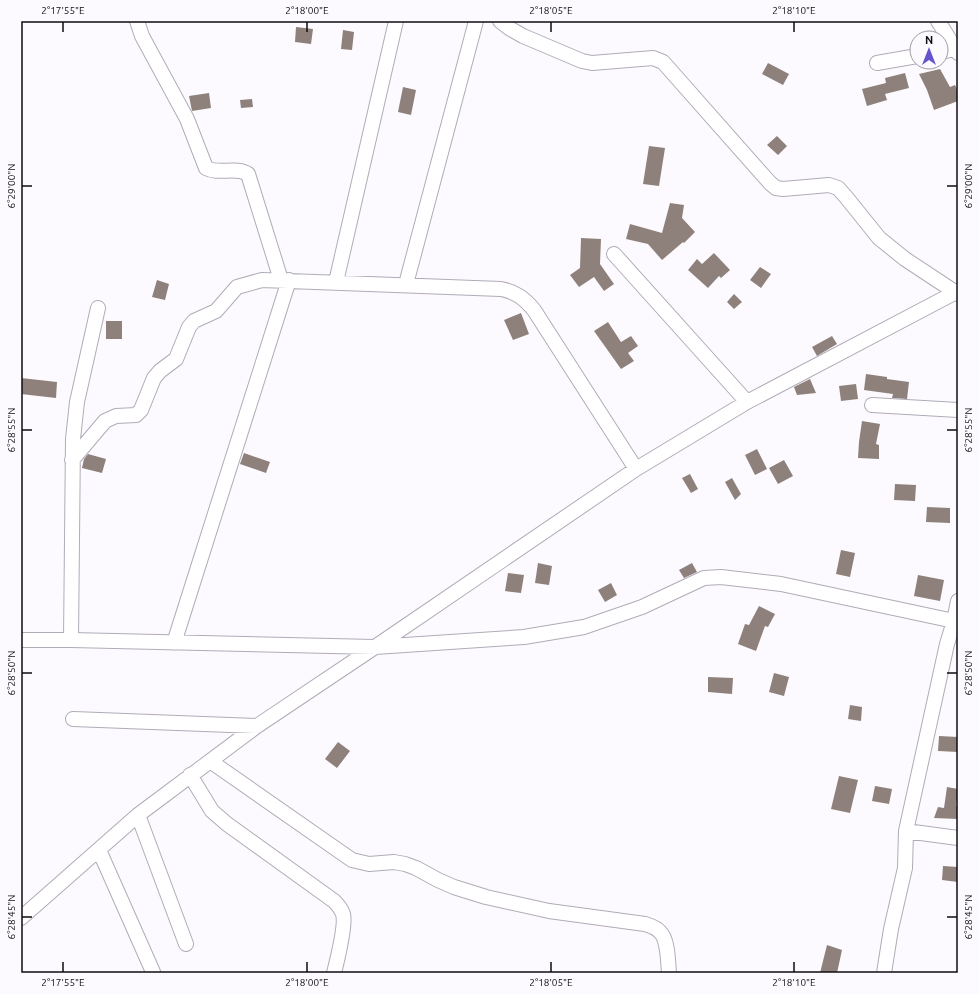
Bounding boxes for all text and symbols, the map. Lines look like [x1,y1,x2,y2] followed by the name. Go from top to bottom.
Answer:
[41,5,85,16] text: 2°17'55"E
[285,5,329,16] text: 2°18'00"E
[529,5,573,16] text: 2°18'05"E
[772,5,816,16] text: 2°18'10"E
[909,30,949,70] north arrow
[925,34,933,46] text: N
[6,164,17,208] text: 6°29'00"N
[963,164,974,208] text: 6°29'00"N
[6,408,17,452] text: 6°28'55"N
[963,408,974,452] text: 6°28'55"N
[6,651,17,695] text: 6°28'50"N
[963,651,974,695] text: 6°28'50"N
[6,895,17,939] text: 6°28'45"N
[963,895,974,939] text: 6°28'45"N
[41,977,85,988] text: 2°17'55"E
[285,977,329,988] text: 2°18'00"E
[529,977,573,988] text: 2°18'05"E
[772,977,816,988] text: 2°18'10"E

